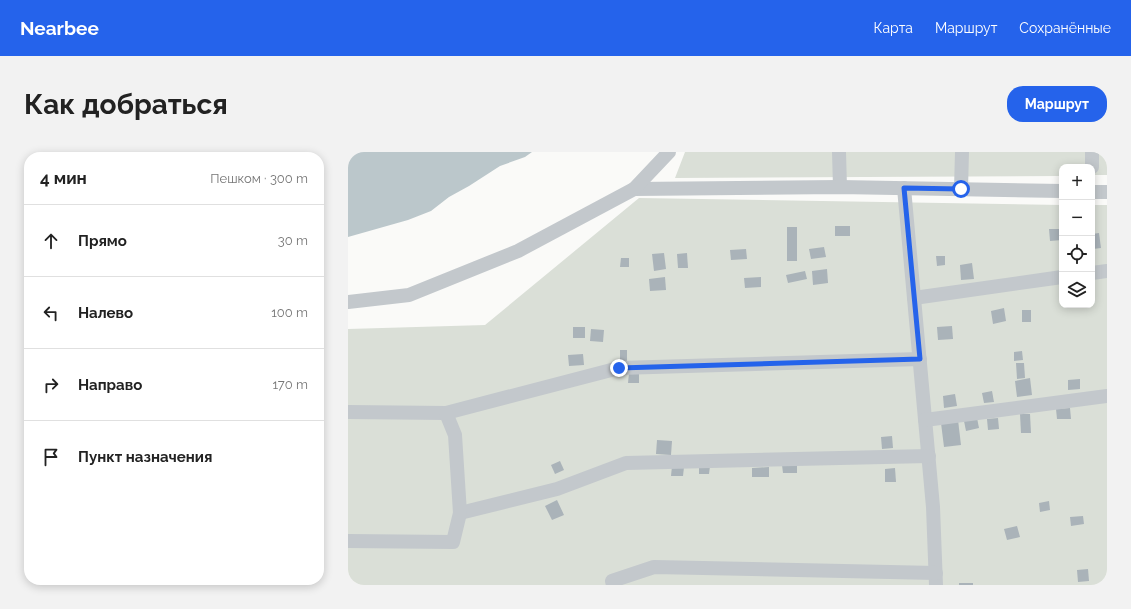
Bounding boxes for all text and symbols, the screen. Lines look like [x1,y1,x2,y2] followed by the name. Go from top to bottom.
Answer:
[20,17,99,39] text: Nearbee
[874,20,913,36] text: Карта
[935,20,997,36] text: Маршрут
[1019,20,1111,36] text: Сохранённые
[1007,86,1107,122] button: Маршрут
[24,88,228,121] text: Как добраться
[1059,164,1095,308] map controls
[1059,164,1095,200] button: +
[40,168,87,188] text: 4 мин
[210,171,308,186] text: Пешком · 300 m
[952,180,970,198] route start
[1059,200,1095,236] button: −
[40,230,62,252] icon: ahead
[78,232,127,250] text: Прямо
[278,233,308,248] text: 30 m
[1059,236,1095,272] button: locate
[1059,272,1095,308] button: layers
[40,302,62,324] icon: left
[78,304,133,322] text: Налево
[271,305,308,320] text: 100 m
[610,359,628,377] route end
[40,374,62,396] icon: right
[78,376,142,394] text: Направо
[272,377,308,392] text: 170 m
[40,446,62,468] icon: arrive
[78,448,212,466] text: Пункт назначения

